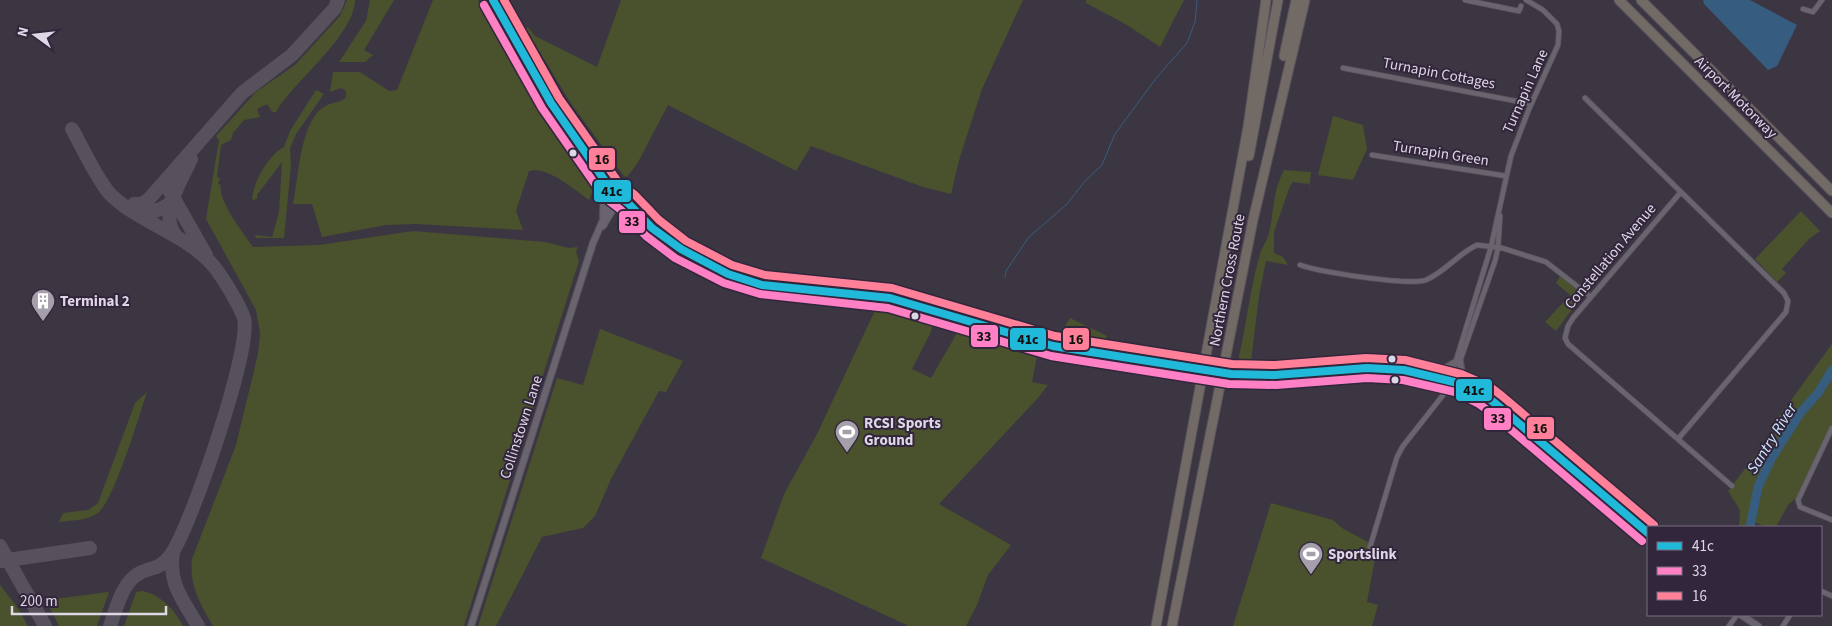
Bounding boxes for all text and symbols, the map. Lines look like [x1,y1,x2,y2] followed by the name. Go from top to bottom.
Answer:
[10,10,60,60] north arrow
[13,25,34,39] text: N
[1498,46,1553,137] street label: Turnapin Lane
[1690,51,1782,143] street label: Airport Motorway
[1381,52,1497,95] street label: Turnapin Cottages
[1391,136,1491,171] street label: Turnapin Green
[588,147,616,171] line badge: 16
[568,148,578,158] unlabelled marker
[595,150,609,170] text: 16
[593,179,632,203] line badge: 41c
[601,182,623,202] text: 41c
[1560,199,1661,314] street label: Constellation Avenue
[618,210,646,234] line badge: 33
[625,212,639,232] text: 33
[1204,212,1251,348] street label: Northern Cross Route
[30,288,56,322] building icon: Terminal 2
[60,291,130,312] place label: Terminal 2
[910,311,920,321] unlabelled marker
[970,324,999,348] line badge: 33
[977,327,991,347] text: 33
[1009,327,1047,351] line badge: 41c
[1062,327,1090,351] line badge: 16
[1017,330,1039,350] text: 41c
[1069,330,1083,350] text: 16
[1387,354,1397,364] unlabelled marker
[495,373,548,482] street label: Collinstown Lane
[1390,375,1400,385] unlabelled marker
[1455,378,1493,402] line badge: 41c
[1463,381,1485,401] text: 41c
[1742,398,1803,478] water label: Santry River
[1483,407,1512,431] line badge: 33
[1491,409,1505,429] text: 33
[864,413,941,451] place label: RCSI Sports Ground
[1526,416,1555,440] line badge: 16
[834,419,860,453] sports icon: RCSI Sports Ground
[1533,419,1547,439] text: 16
[1647,526,1822,616] legend
[1692,536,1714,557] text: 41c
[1298,541,1324,575] sports icon: Sportslink
[1328,544,1397,565] place label: Sportslink
[1692,561,1707,582] text: 33
[12,584,166,616] scale bar
[1692,586,1707,607] text: 16
[20,591,58,612] text: 200 m

